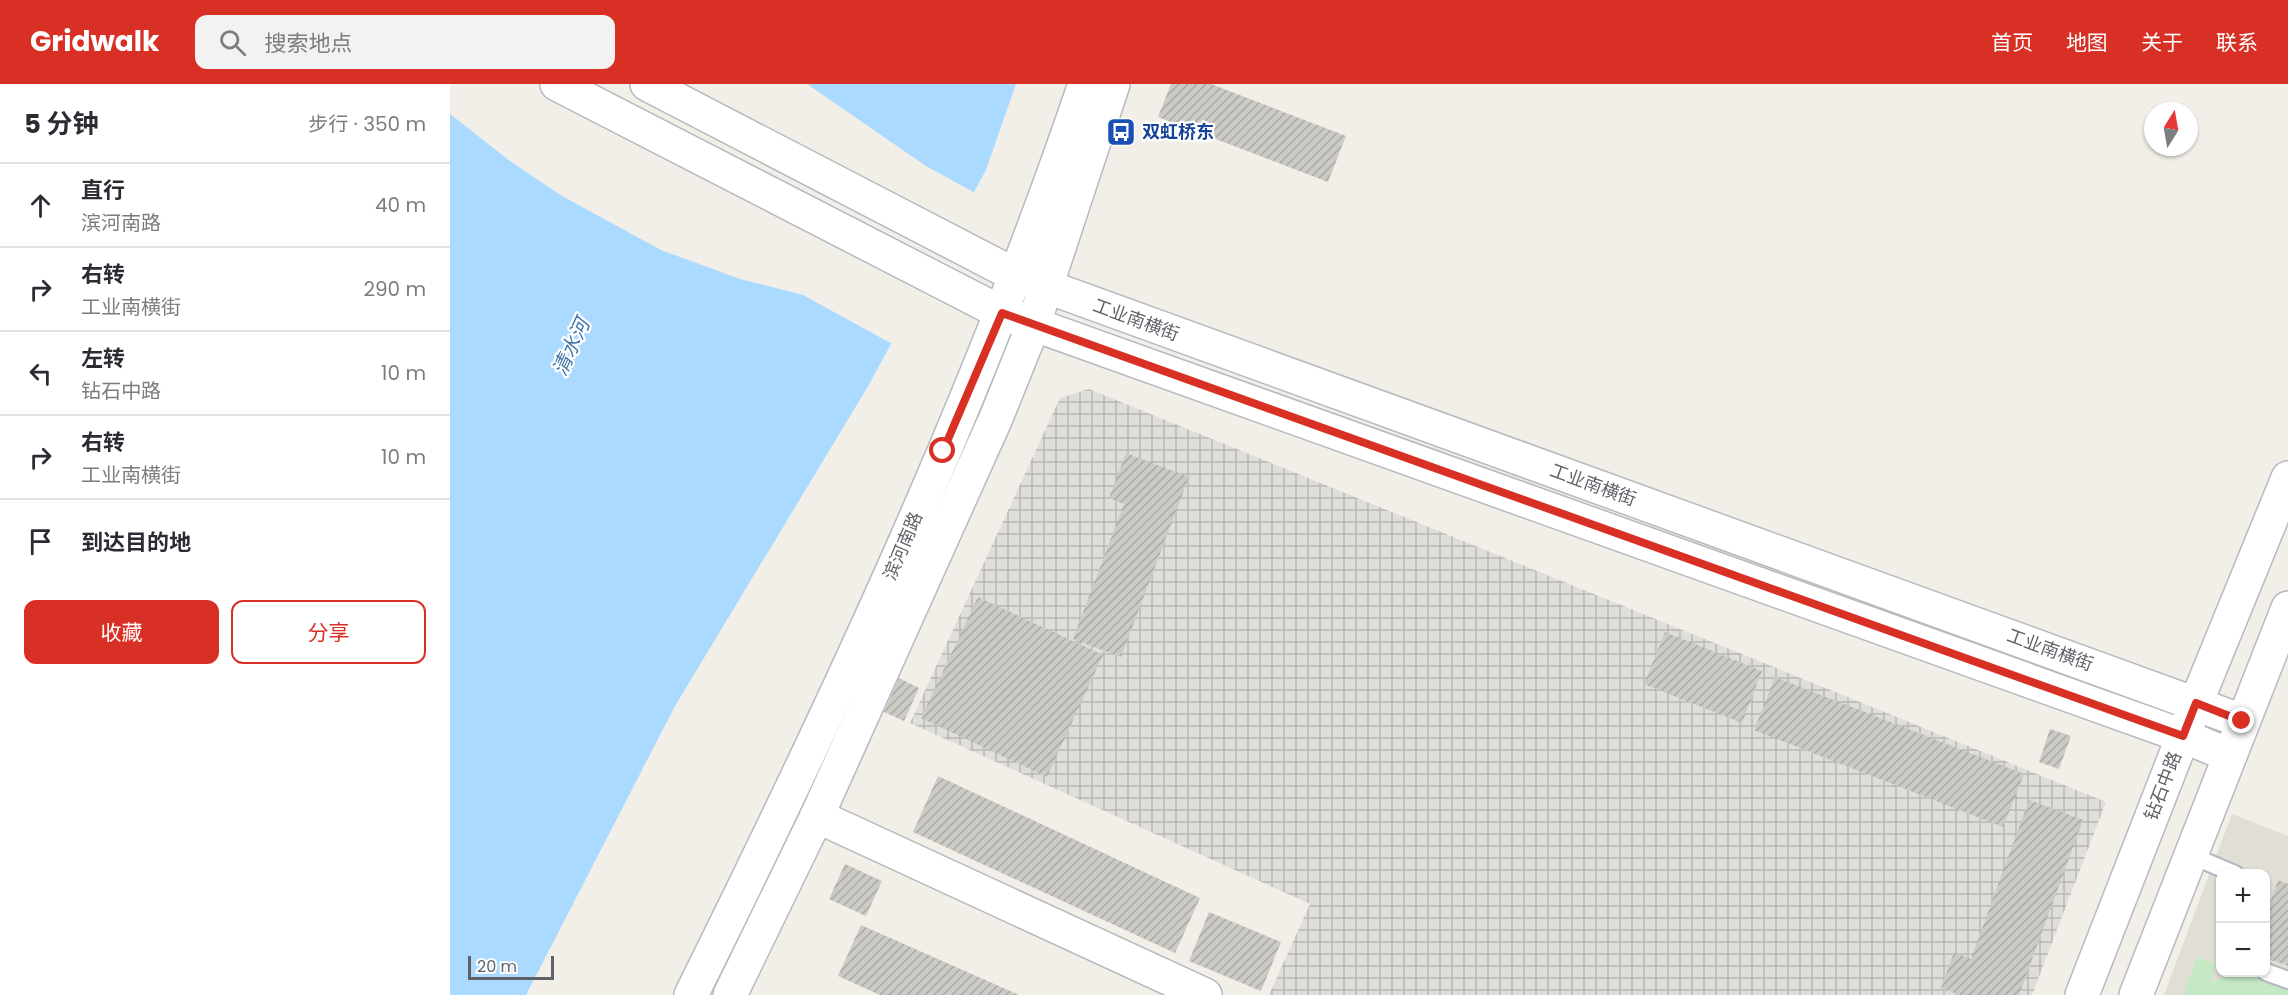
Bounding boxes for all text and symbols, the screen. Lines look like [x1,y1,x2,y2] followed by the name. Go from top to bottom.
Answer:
[195,15,615,69] search box
[30,22,159,61] text: Gridwalk
[216,26,249,59] icon: search
[264,28,352,59] text: 搜索地点
[1991,28,2033,57] text: 首页
[2066,28,2108,57] text: 地图
[2141,28,2183,57] text: 关于
[2216,28,2258,57] text: 联系
[2144,102,2198,156] north arrow
[24,106,98,142] text: 5 分钟
[308,110,426,138] text: 步行 · 350 m
[1105,116,1137,148] bus stop icon: 双虹桥东
[1142,119,1214,144] place label: 双虹桥东
[81,175,125,206] text: 直行
[24,189,57,222] icon: ahead
[375,191,426,219] text: 40 m
[81,209,161,237] text: 滨河南路
[81,259,125,290] text: 右转
[24,273,57,306] icon: right
[363,275,426,303] text: 290 m
[1090,292,1183,347] street label: 工业南横街
[81,293,181,321] text: 工业南横街
[546,310,598,380] water label: 清水河
[81,343,125,374] text: 左转
[24,357,57,390] icon: left
[381,359,426,387] text: 10 m
[81,377,161,405] text: 钻石中路
[81,427,125,458] text: 右转
[929,437,955,463] route start
[24,441,57,474] icon: right
[381,443,426,471] text: 10 m
[1547,457,1640,512] street label: 工业南横街
[81,461,181,489] text: 工业南横街
[877,508,928,584] street label: 滨河南路
[24,525,57,558] icon: arrive
[81,527,191,558] text: 到达目的地
[24,600,219,664] button: 收藏
[231,600,426,664] button: 分享
[2004,622,2097,677] street label: 工业南横街
[2228,707,2254,733] route end
[2138,748,2187,824] street label: 钻石中路
[2216,869,2270,977] map controls
[2216,869,2270,923] button: +
[2216,923,2270,977] button: −
[468,953,554,980] scale bar
[477,955,517,978] text: 20 m

